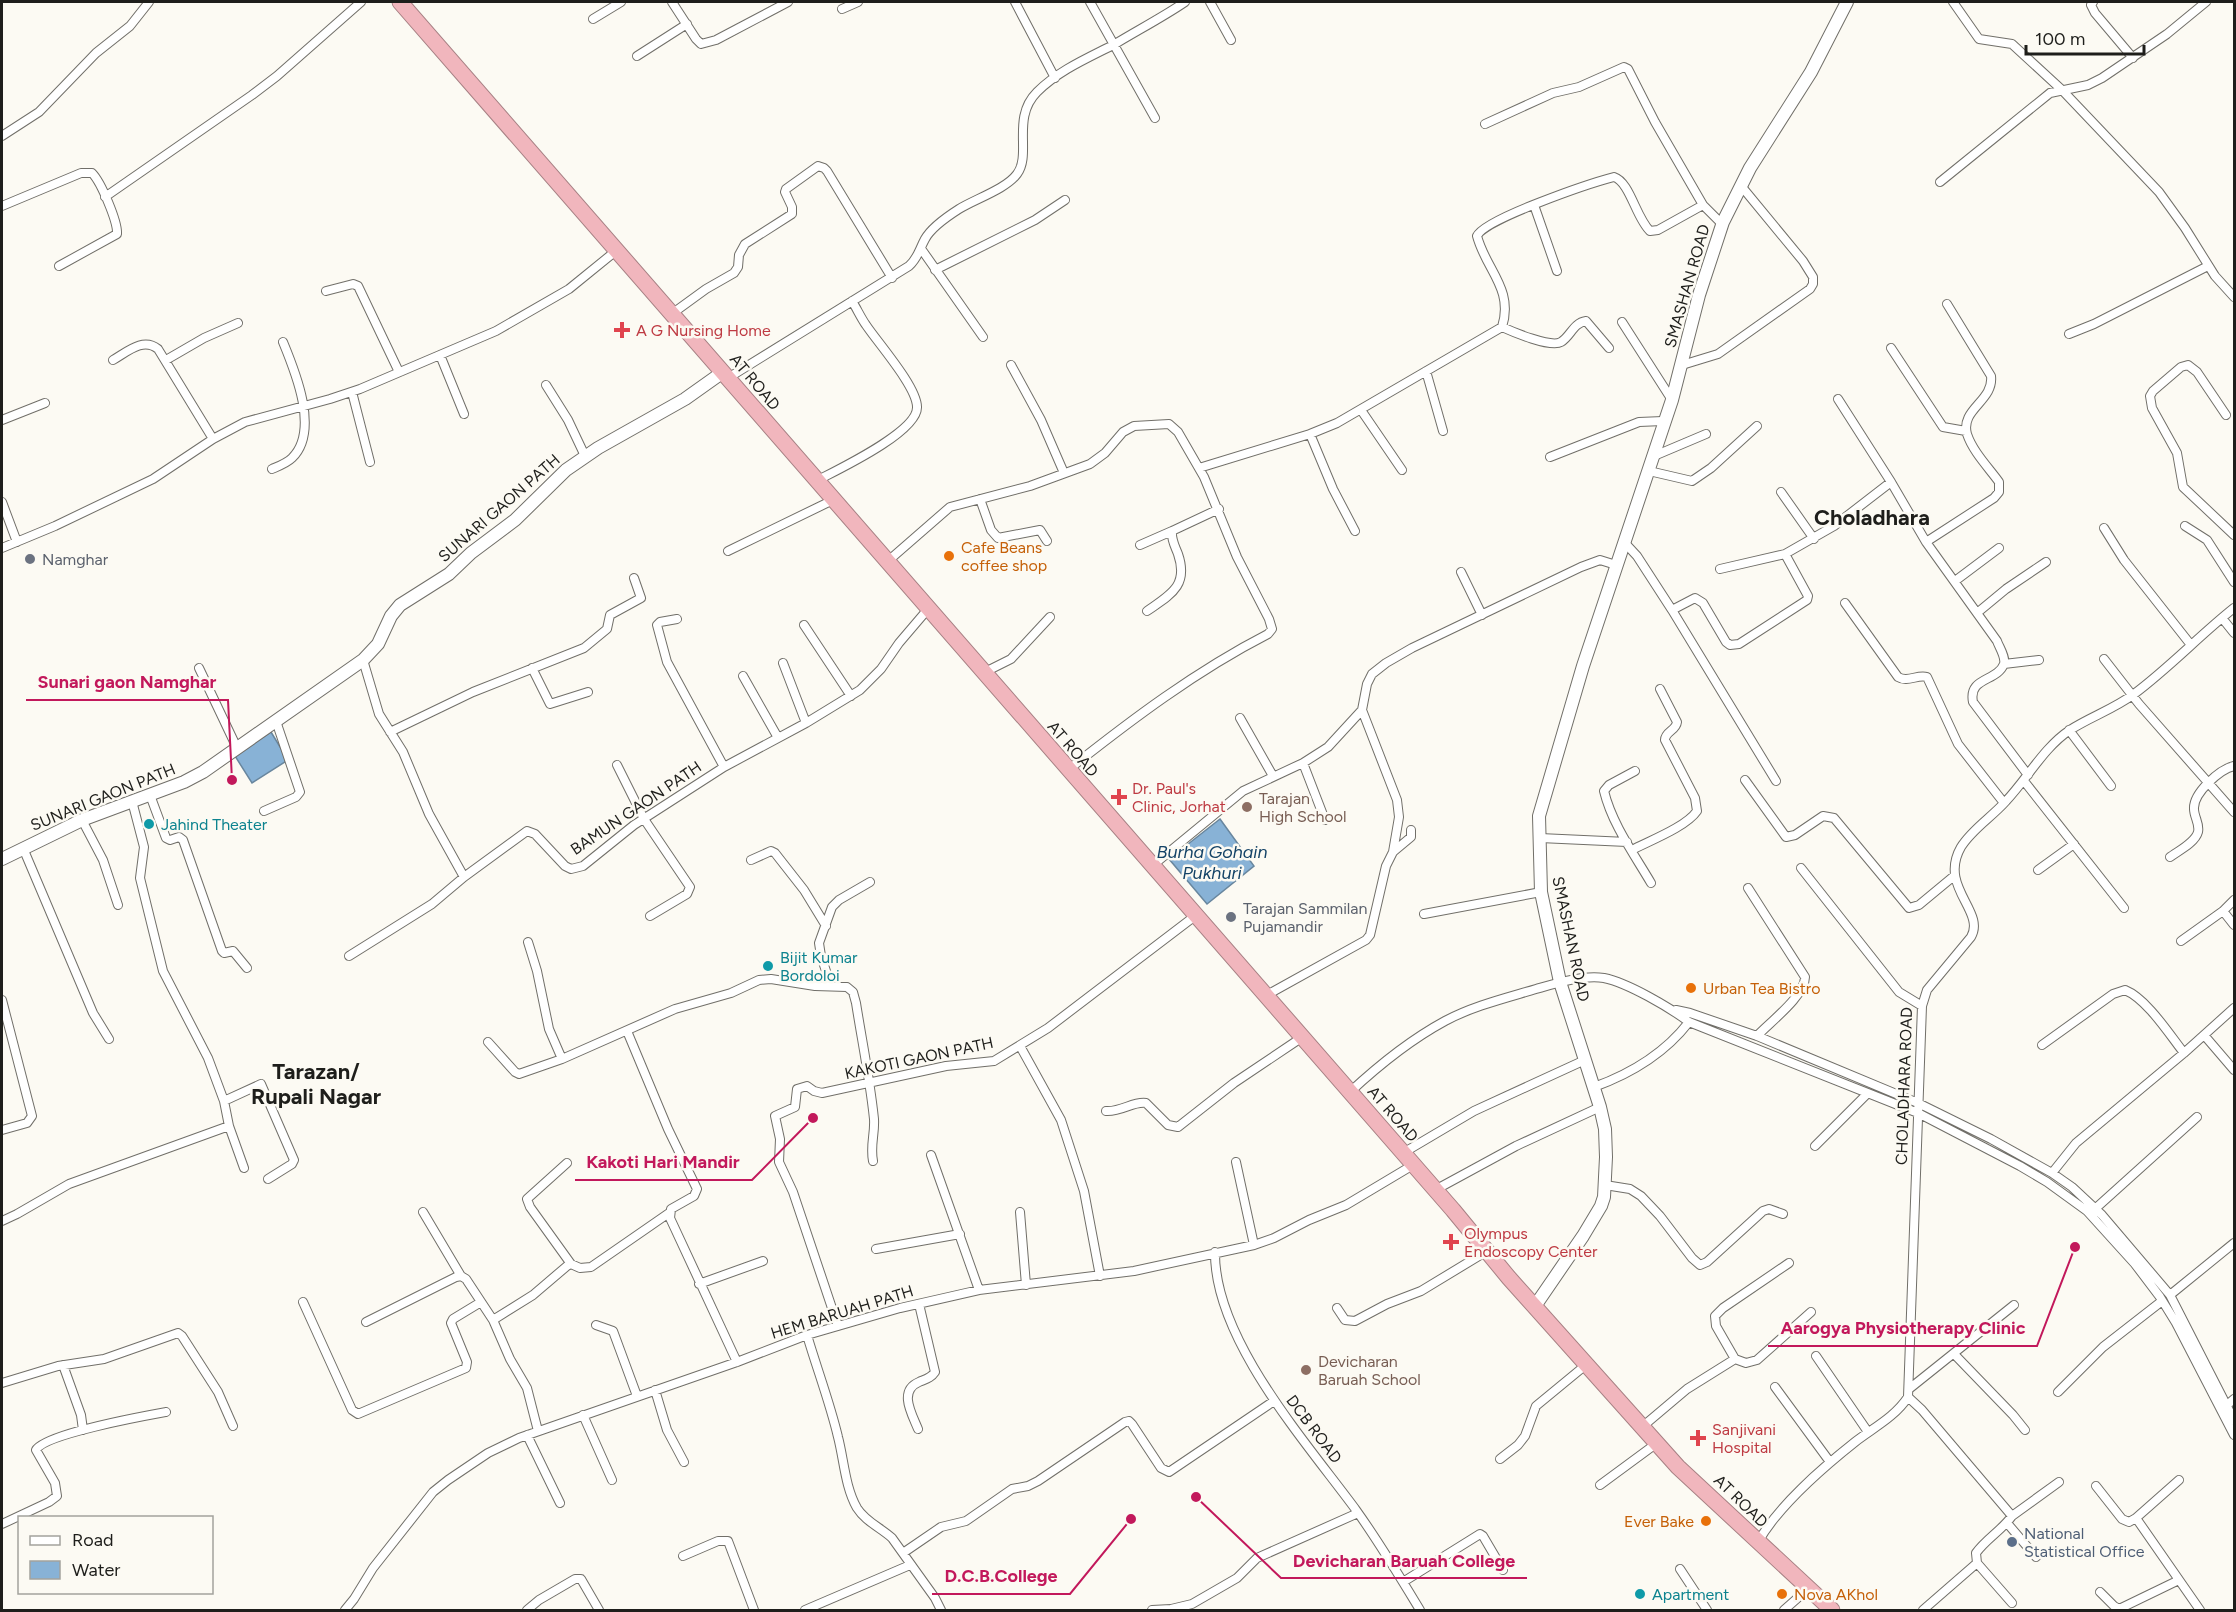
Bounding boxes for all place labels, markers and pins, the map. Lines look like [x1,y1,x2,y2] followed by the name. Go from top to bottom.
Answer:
[613,321,631,339] marker: A G Nursing Home
[636,321,771,340] place label: A G Nursing Home
[961,538,1047,575] place label: Cafe Beans coffee shop
[942,549,956,563] marker: Cafe Beans coffee shop
[42,550,109,569] place label: Namghar
[23,552,37,566] marker: Namghar
[26,664,228,700] callout: Sunari gaon Namghar
[1132,779,1226,816] place label: Dr. Paul's Clinic, Jorhat
[1110,788,1128,806] marker: Dr. Paul's Clinic, Jorhat
[1259,789,1347,826] place label: Tarajan High School
[1240,800,1254,814] marker: Tarajan High School
[161,815,268,834] place label: Jahind Theater
[142,817,156,831] marker: Jahind Theater
[1243,899,1368,936] place label: Tarajan Sammilan Pujamandir
[1224,910,1238,924] marker: Tarajan Sammilan Pujamandir
[780,948,858,985] place label: Bijit Kumar Bordoloi
[761,959,775,973] marker: Bijit Kumar Bordoloi
[1703,979,1821,998] place label: Urban Tea Bistro
[1684,981,1698,995] marker: Urban Tea Bistro
[575,1144,752,1180] callout: Kakoti Hari Mandir
[1464,1224,1598,1261] place label: Olympus Endoscopy Center
[1442,1233,1460,1251] marker: Olympus Endoscopy Center
[1768,1310,2037,1346] callout: Aarogya Physiotherapy Clinic
[1318,1352,1421,1389] place label: Devicharan Baruah School
[1299,1363,1313,1377] marker: Devicharan Baruah School
[1712,1420,1776,1457] place label: Sanjivani Hospital
[1689,1429,1707,1447] marker: Sanjivani Hospital
[1624,1512,1694,1531] place label: Ever Bake
[1699,1514,1713,1528] marker: Ever Bake
[2024,1524,2145,1561] place label: National Statistical Office
[2005,1535,2019,1549] marker: National Statistical Office
[1281,1542,1527,1578] callout: Devicharan Baruah College
[932,1558,1070,1594] callout: D.C.B.College
[1652,1585,1729,1604] place label: Apartment
[1794,1585,1878,1604] place label: Nova AKhol
[1633,1587,1647,1601] marker: Apartment
[1775,1587,1789,1601] marker: Nova AKhol

